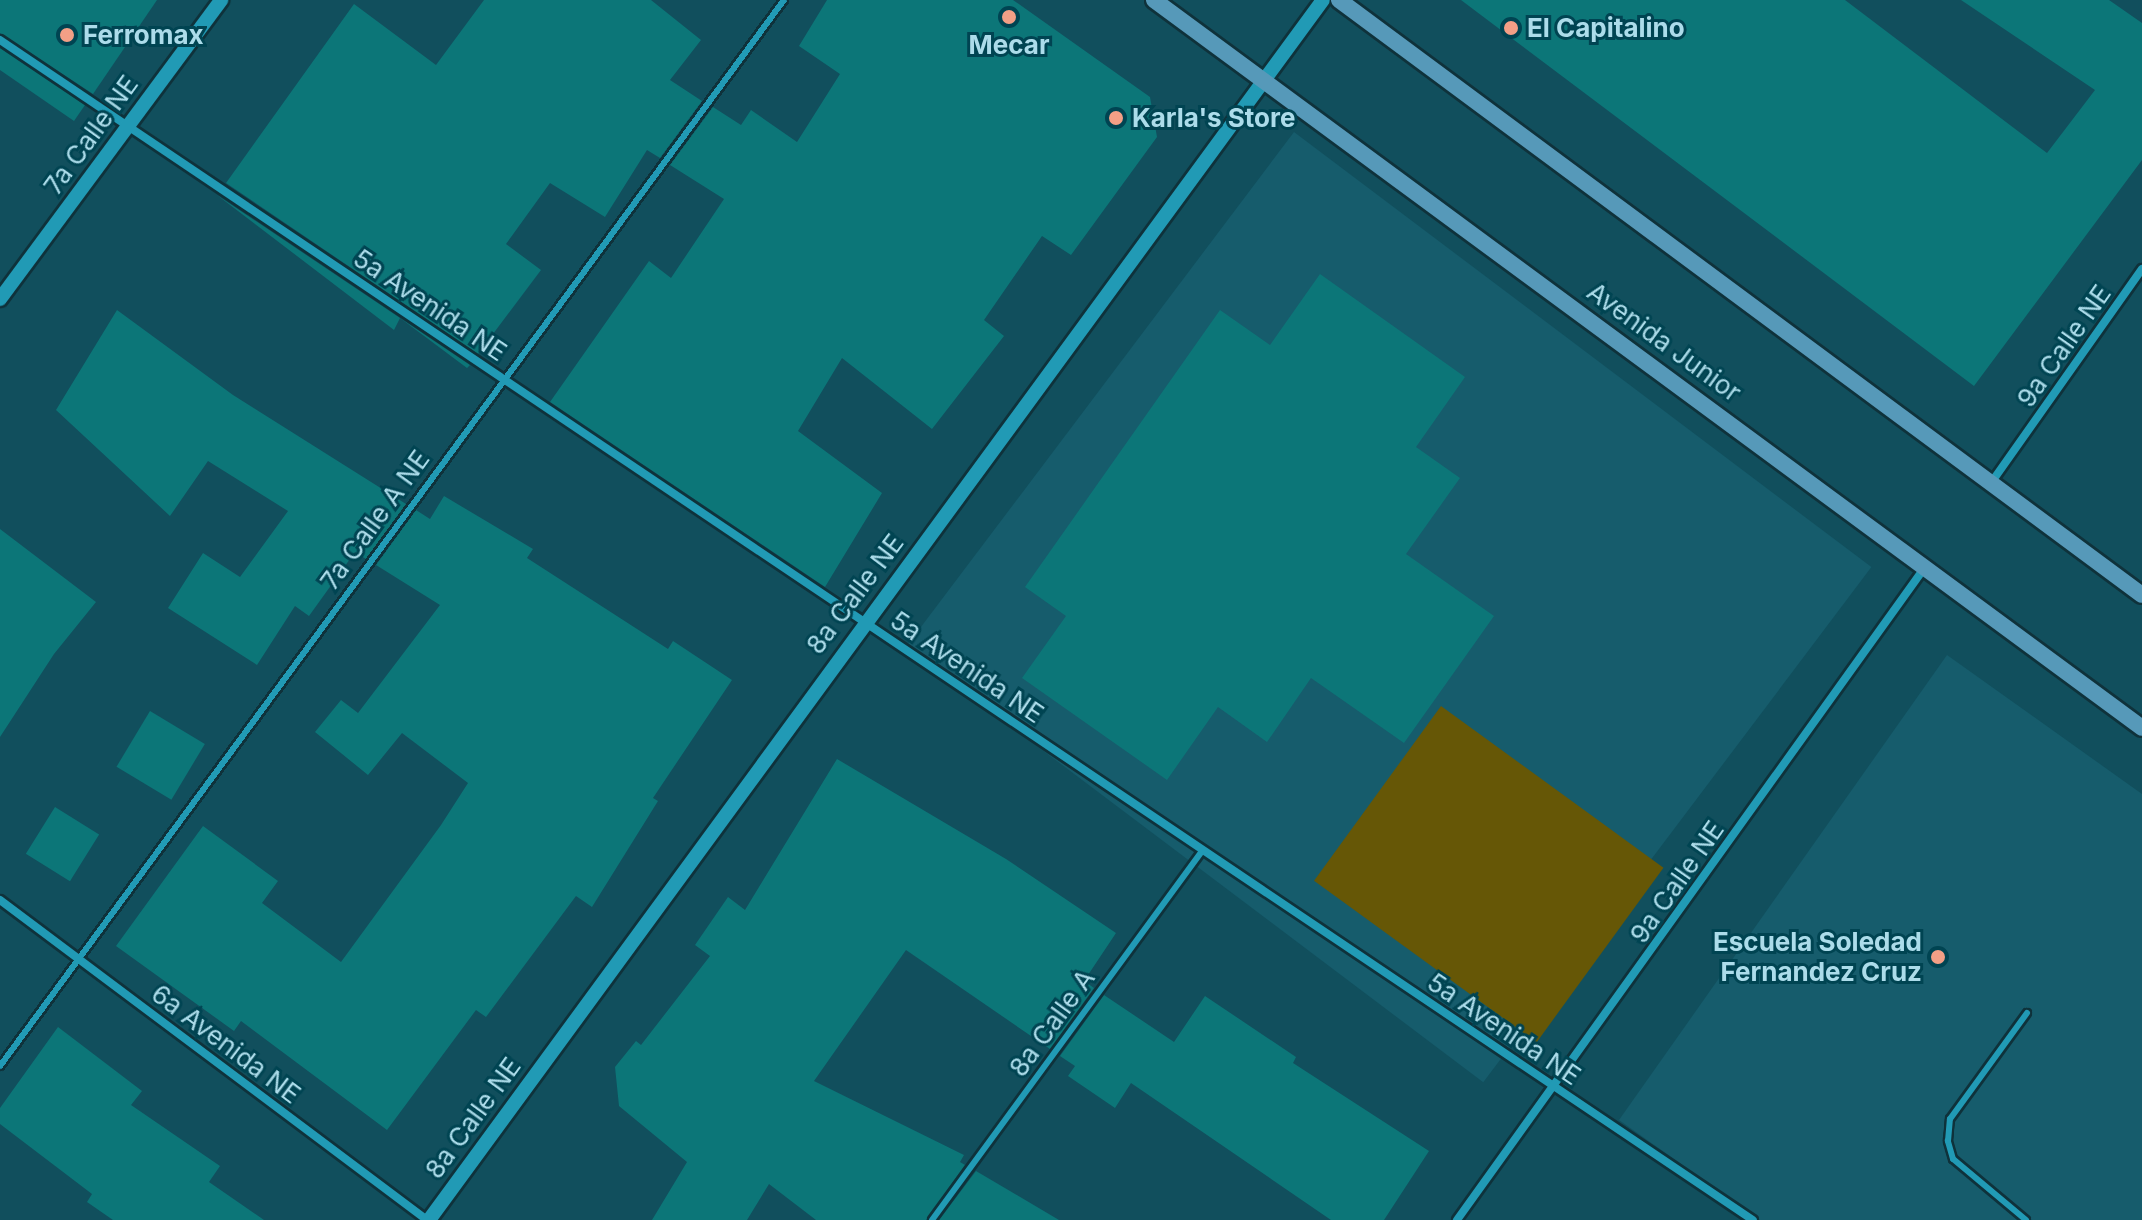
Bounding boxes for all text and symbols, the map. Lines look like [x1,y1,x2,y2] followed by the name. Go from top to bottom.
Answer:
[1000,8,1018,26] marker: Mecar
[1527,12,1685,44] place label: El Capitalino
[83,19,204,51] place label: Ferromax
[1502,19,1520,37] marker: El Capitalino
[58,26,76,44] marker: Ferromax
[969,29,1049,61] place label: Mecar
[37,69,145,201] street label: 7a Calle NE
[1132,102,1295,134] place label: Karla's Store
[1107,109,1125,127] marker: Karla's Store
[348,242,512,368] street label: 5a Avenida NE
[1581,276,1747,408] street label: Avenida Junior
[2011,279,2117,413] street label: 9a Calle NE
[314,444,436,596] street label: 7a Calle A NE
[800,528,910,660] street label: 8a Calle NE
[885,604,1049,730] street label: 5a Avenida NE
[1624,815,1730,949] street label: 9a Calle NE
[1713,926,1922,988] place label: Escuela Soledad Fernandez Cruz
[1929,948,1947,966] marker: Escuela Soledad Fernandez Cruz
[1003,963,1101,1083] street label: 8a Calle A
[1422,966,1586,1092] street label: 5a Avenida NE
[145,978,307,1110] street label: 6a Avenida NE
[419,1051,527,1185] street label: 8a Calle NE

